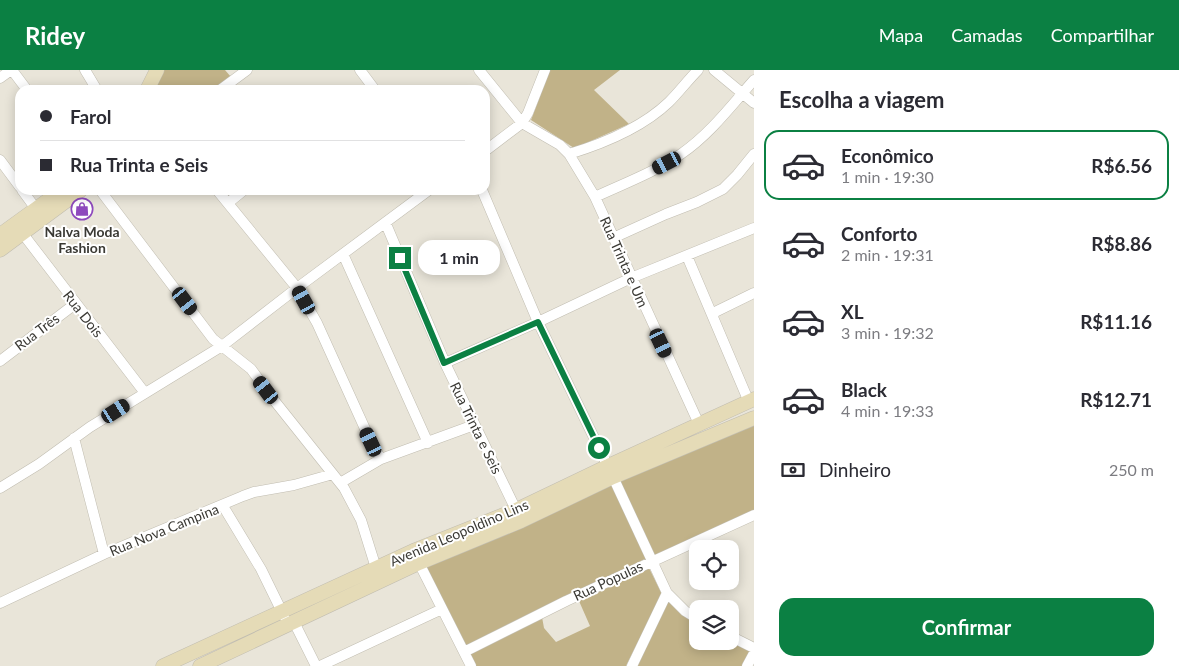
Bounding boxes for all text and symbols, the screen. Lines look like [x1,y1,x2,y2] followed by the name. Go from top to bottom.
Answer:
[25,21,85,50] text: Ridey
[879,24,923,46] text: Mapa
[951,24,1023,46] text: Camadas
[1051,24,1154,46] text: Compartilhar
[779,86,945,113] text: Escolha a viagem
[70,105,112,128] text: Farol
[781,143,826,188] icon: car
[841,144,934,167] text: Econômico
[650,150,683,176] car
[70,153,208,176] text: Rua Trinta e Seis
[1091,154,1152,177] text: R$6.56
[841,167,934,186] text: 1 min · 19:30
[70,197,94,221] shop icon: Nalva Moda Fashion
[597,214,652,310] street label: Rua Trinta e Um
[781,221,826,266] icon: car
[841,222,917,245] text: Conforto
[44,223,120,256] place label: Nalva Moda Fashion
[1091,232,1152,255] text: R$8.86
[418,240,500,276] callout: 1 min
[841,245,934,264] text: 2 min · 19:31
[389,247,411,269] route end
[439,248,479,267] text: 1 min
[290,283,317,317] car
[169,285,200,317] car
[60,287,107,340] street label: Rua Dois
[781,299,826,344] icon: car
[841,300,864,323] text: XL
[11,309,62,354] street label: Rua Três
[1080,310,1152,333] text: R$11.16
[841,323,934,342] text: 3 min · 19:32
[647,326,674,360] car
[250,374,281,406] car
[781,377,826,422] icon: car
[841,378,887,401] text: Black
[447,379,506,477] street label: Rua Trinta e Seis
[1080,388,1152,411] text: R$12.71
[99,397,132,425] car
[841,401,934,420] text: 4 min · 19:33
[357,425,384,459] car
[588,437,610,459] route start
[779,456,807,484] icon: cash
[819,458,891,481] text: Dinheiro
[1109,460,1154,479] text: 250 m
[387,496,531,569] street label: Avenida Leopoldino Lins
[107,500,221,559] street label: Rua Nova Campina
[689,540,739,650] map controls
[689,540,739,590] button: locate
[570,557,645,604] street label: Rua Populas
[779,598,1154,656] button: Confirmar
[689,600,739,650] button: layers

